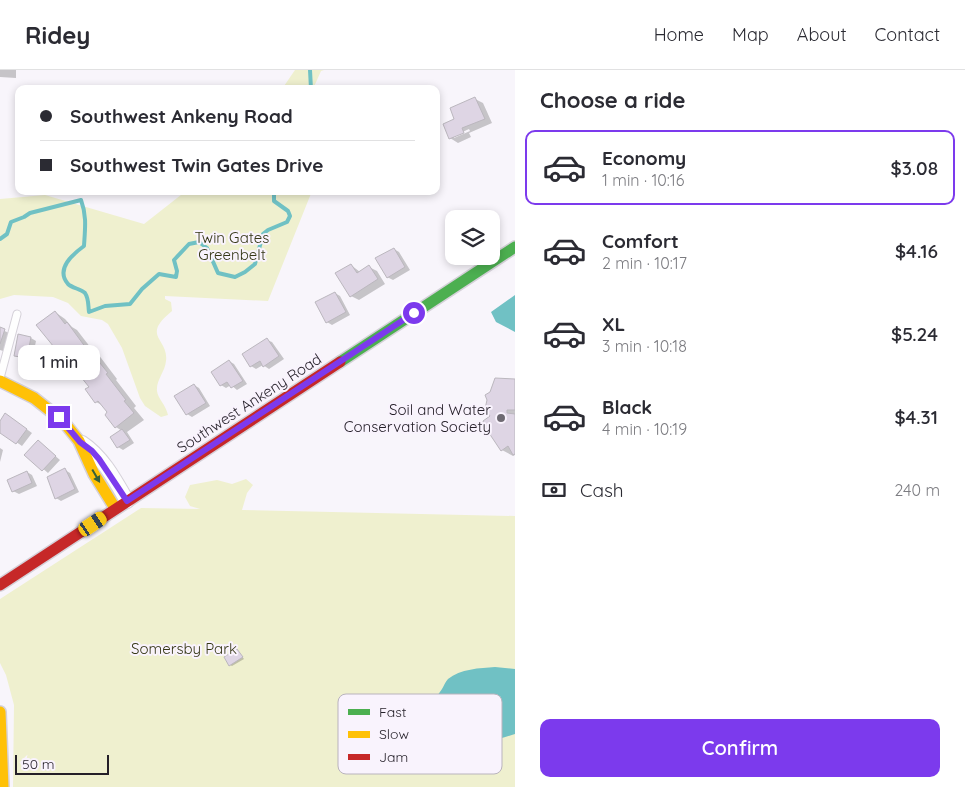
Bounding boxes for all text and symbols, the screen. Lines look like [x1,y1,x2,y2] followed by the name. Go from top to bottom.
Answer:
[25,20,90,50] text: Ridey
[654,23,704,46] text: Home
[732,23,769,46] text: Map
[797,23,847,46] text: About
[875,23,940,46] text: Contact
[540,86,685,114] text: Choose a ride
[70,104,293,128] text: Southwest Ankeny Road
[542,145,587,190] icon: car
[602,146,686,170] text: Economy
[70,153,324,177] text: Southwest Twin Gates Drive
[891,156,938,180] text: $3.08
[602,170,684,190] text: 1 min · 10:16
[445,210,500,265] map controls
[445,210,500,265] button: layers
[195,228,269,264] park label: Twin Gates Greenbelt
[542,228,587,273] icon: car
[602,229,679,253] text: Comfort
[895,239,938,263] text: $4.16
[602,253,687,273] text: 2 min · 10:17
[403,302,425,324] route start
[542,311,587,356] icon: car
[602,312,625,336] text: XL
[891,322,938,346] text: $5.24
[602,336,687,356] text: 3 min · 10:18
[18,344,100,380] callout: 1 min
[173,349,325,457] street label: Southwest Ankeny Road
[40,352,78,372] text: 1 min
[542,394,587,439] icon: car
[602,395,652,419] text: Black
[344,400,491,436] place label: Soil and Water Conservation Society
[894,405,938,429] text: $4.31
[48,406,70,428] route end
[495,412,507,424] marker: Soil and Water Conservation Society
[602,419,687,439] text: 4 min · 10:19
[91,469,100,483] one-way arrow
[540,476,568,504] icon: cash
[580,478,624,502] text: Cash
[894,480,940,500] text: 240 m
[76,509,109,539] car
[131,639,237,658] park label: Somersby Park
[338,694,502,774] legend
[379,703,407,721] text: Fast
[540,719,940,777] button: Confirm
[379,725,409,743] text: Slow
[379,748,408,766] text: Jam
[15,752,109,775] scale bar
[22,755,55,773] text: 50 m

